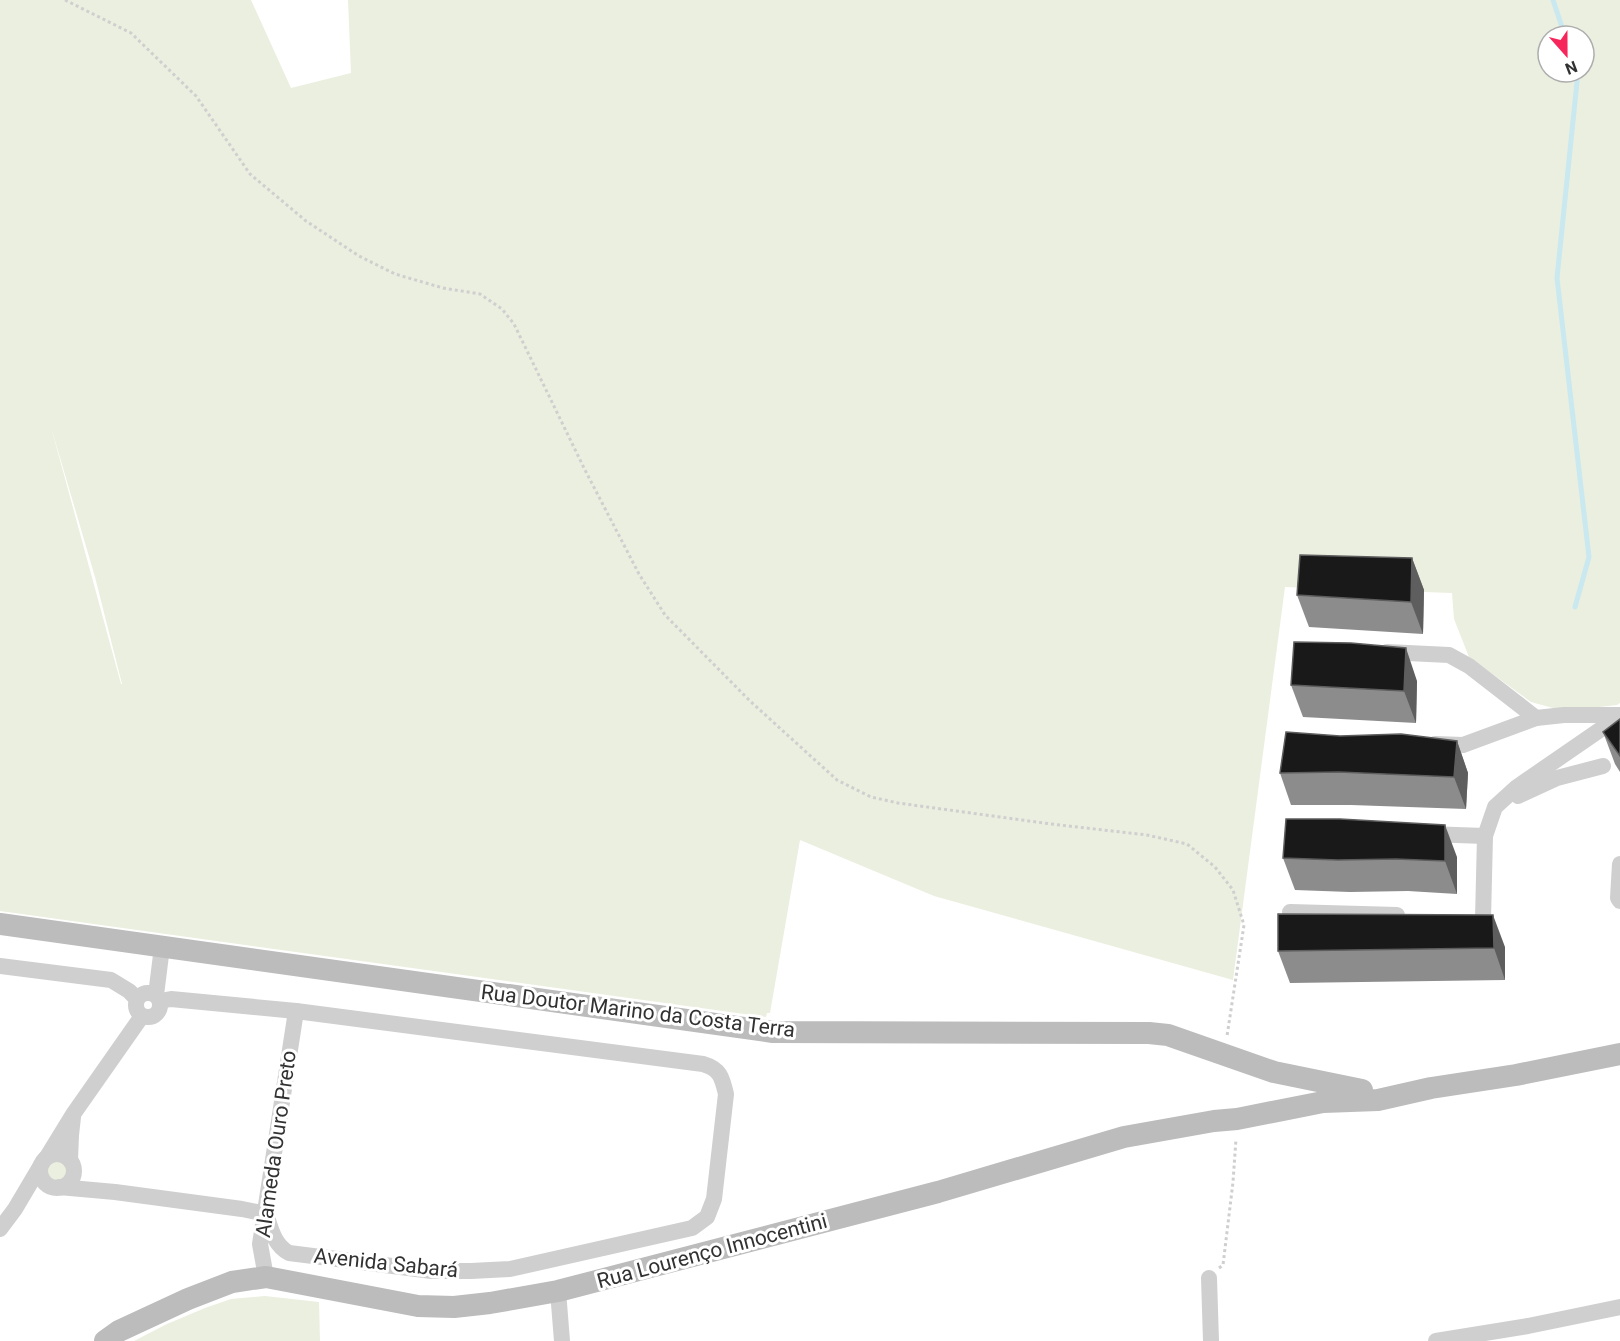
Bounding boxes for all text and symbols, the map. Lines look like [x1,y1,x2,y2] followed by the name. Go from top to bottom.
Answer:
[1536,24,1596,84] north arrow
[1563,57,1580,78] text: N
[480,980,796,1042] street label: Rua Doutor Marino da Costa Terra
[251,1049,301,1239] street label: Alameda Ouro Preto
[594,1209,830,1293] street label: Rua Lourenço Innocentini
[313,1243,459,1283] street label: Avenida Sabará

